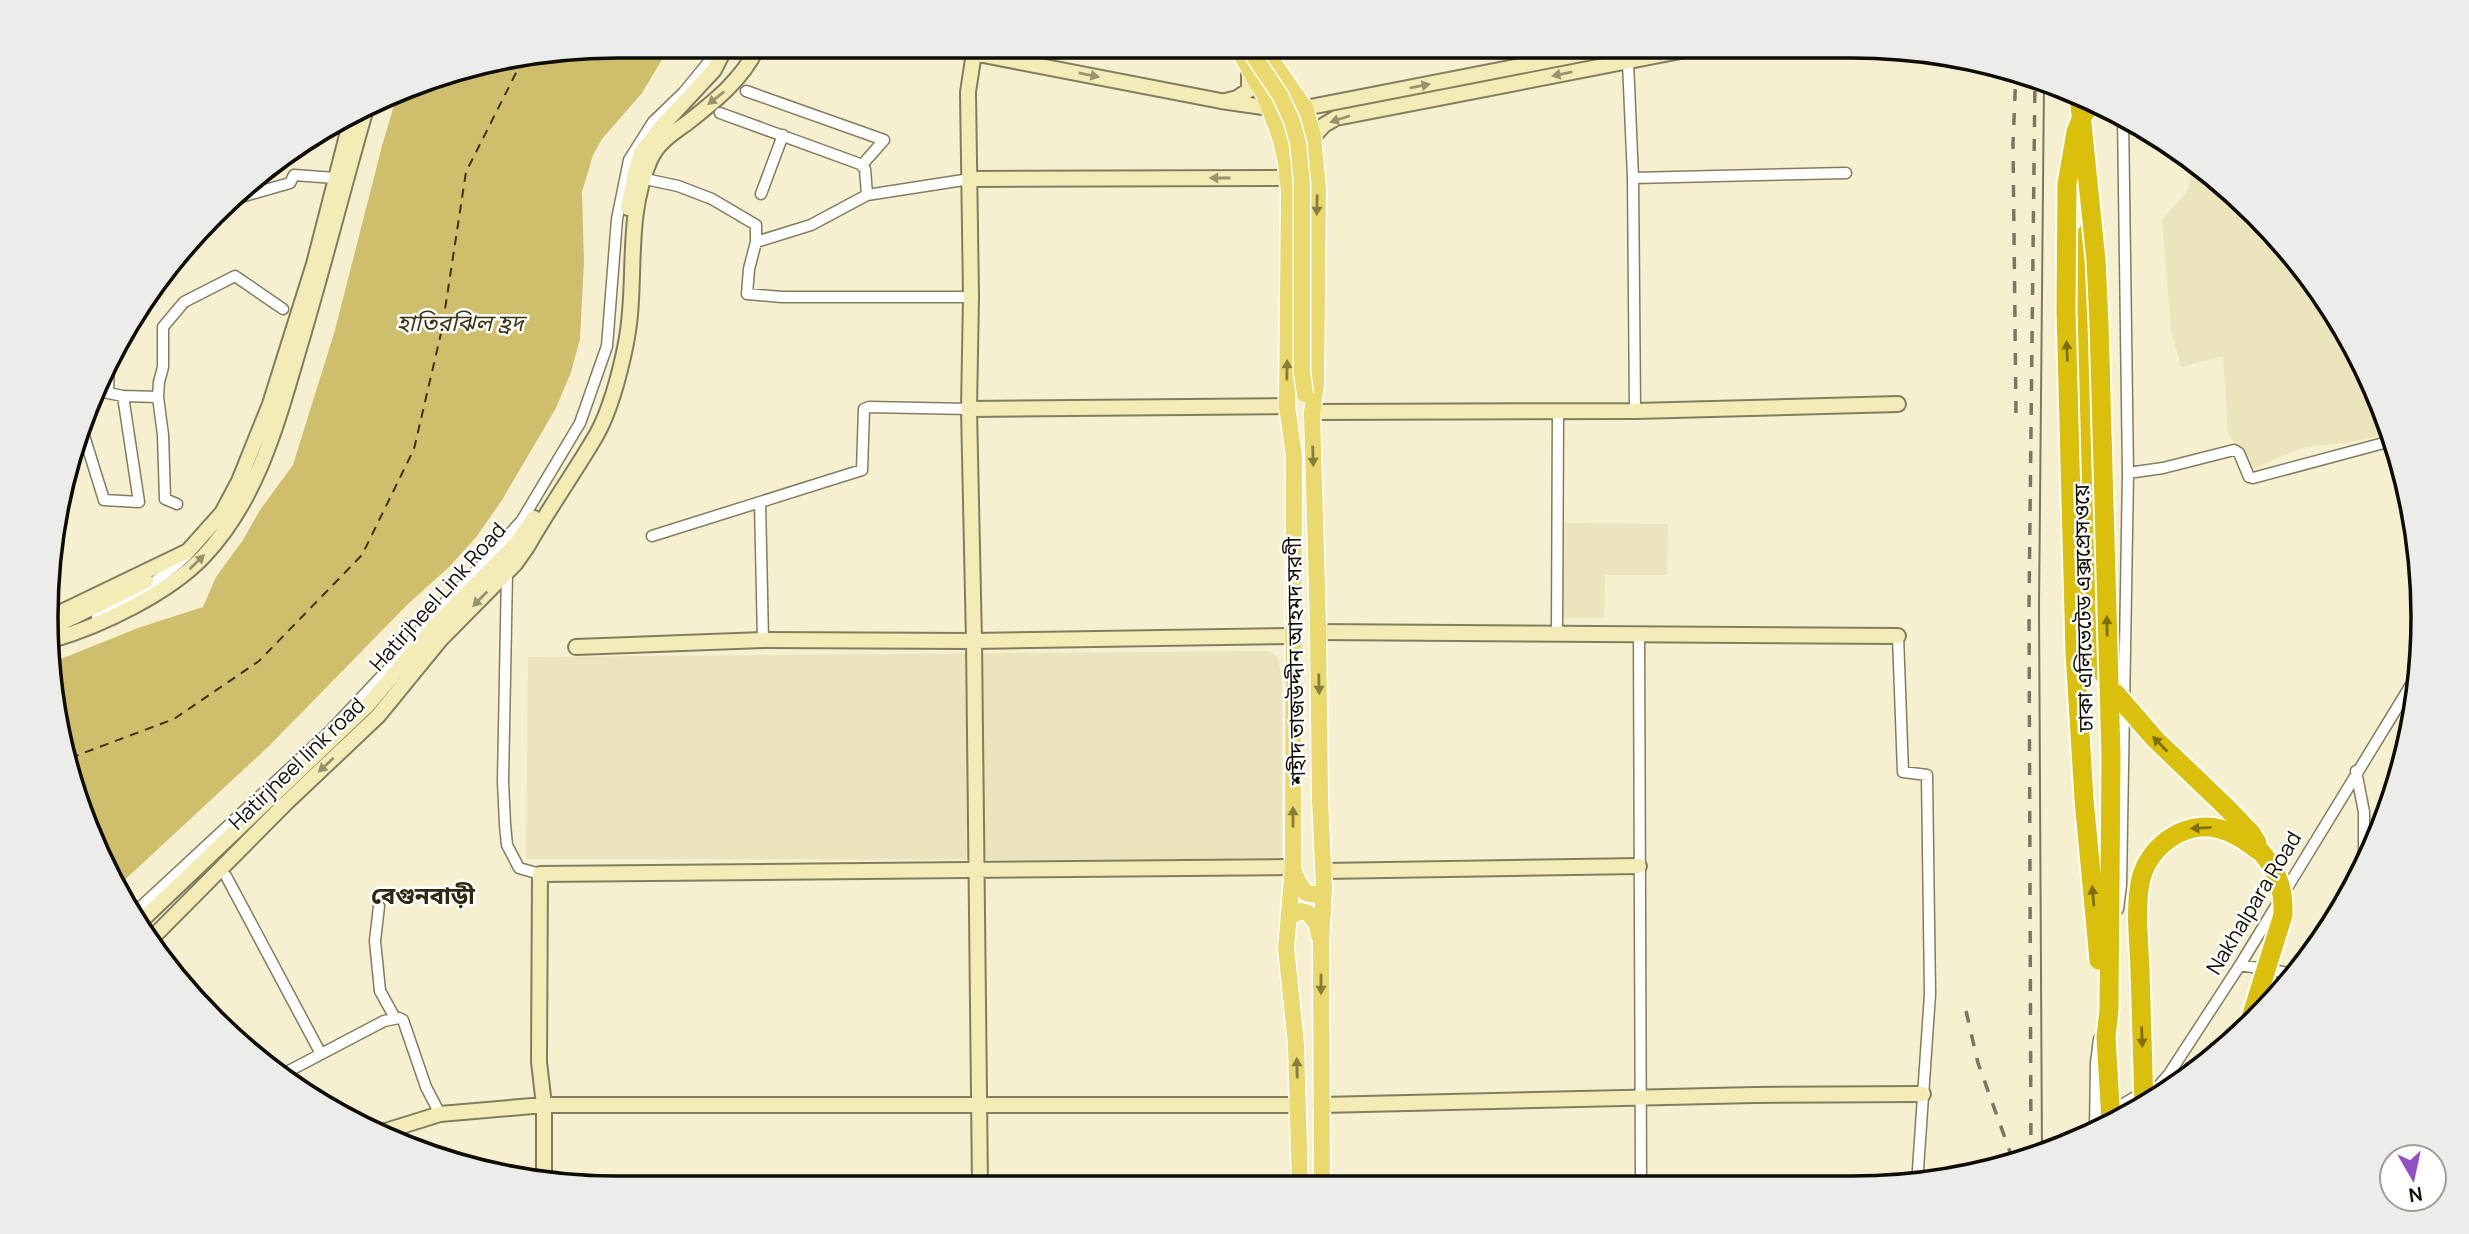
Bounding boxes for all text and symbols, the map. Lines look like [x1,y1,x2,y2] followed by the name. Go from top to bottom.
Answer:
[1551,69,1573,80] one-way arrow
[1078,70,1100,81] one-way arrow
[1409,81,1431,92] one-way arrow
[708,91,726,106] one-way arrow
[1329,114,1350,124] one-way arrow
[1209,172,1231,184] one-way arrow
[1312,194,1323,216] one-way arrow
[396,306,528,338] water label: হাতিরঝিল হ্রদ
[2062,340,2073,362] one-way arrow
[1281,358,1293,380] one-way arrow
[1307,446,1319,468] one-way arrow
[2067,483,2099,733] street label: ঢাকা এলিভেটেড এক্সপ্রেসওয়ে
[363,516,511,677] street label: Hatirjheel Link Road
[1279,536,1311,786] street label: শহীদ তাজউদ্দীন আহমদ সরণী
[189,554,206,571] one-way arrow
[473,590,489,607] one-way arrow
[2101,615,2113,637] one-way arrow
[1313,673,1324,695] one-way arrow
[222,691,370,836] street label: Hatirjheel link road
[2153,736,2169,753] one-way arrow
[317,757,335,773] one-way arrow
[1287,806,1299,828] one-way arrow
[2190,823,2212,834] one-way arrow
[2199,826,2307,979] street label: Nakhalpara Road
[371,878,476,911] district label: বেগুনবাড়ী
[2087,885,2098,907] one-way arrow
[1315,974,1327,996] one-way arrow
[2137,1026,2148,1048] one-way arrow
[1291,1057,1303,1079] one-way arrow
[2378,1143,2448,1213] north arrow
[2407,1181,2424,1209] text: N

